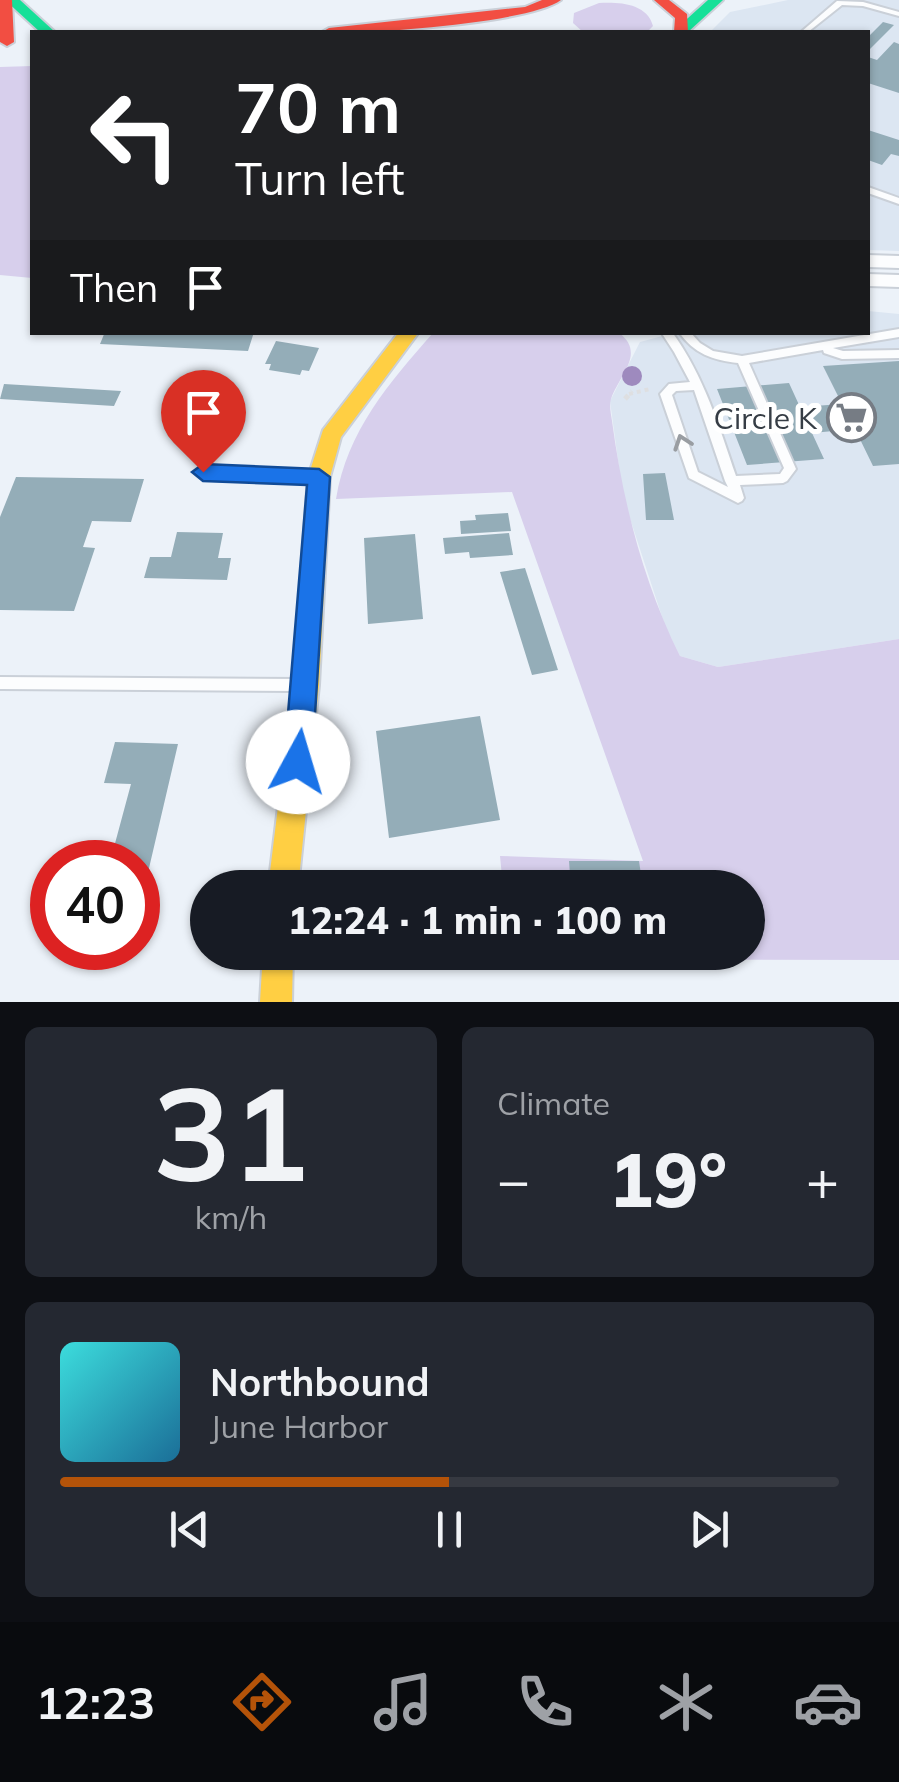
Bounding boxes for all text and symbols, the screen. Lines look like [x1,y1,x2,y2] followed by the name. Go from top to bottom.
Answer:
[235,63,401,151] text: 70 m
[70,70,200,200] icon: left
[235,150,404,206] text: Turn left
[178,260,233,315] icon: arrive
[70,264,158,312] text: Then
[161,370,246,473] pin
[176,385,231,440] icon: arrive
[826,392,878,444] supermarket icon: Circle K
[713,399,818,437] place label: Circle K
[673,434,693,451] one-way arrow
[246,710,350,814] position arrow
[30,840,160,970] speed limit sign: 40
[288,896,667,944] text: 12:24 · 1 min · 100 m
[153,1050,309,1214] text: 31
[497,1083,610,1123] text: Climate
[609,1132,727,1226] text: 19°
[497,1145,530,1214] text: −
[806,1145,839,1214] text: +
[195,1197,267,1237] text: km/h
[210,1358,430,1406] text: Northbound
[210,1406,388,1446] text: June Harbor
[162,1502,217,1557] icon: previous
[422,1502,477,1557] icon: pause
[682,1502,737,1557] icon: next
[227,1667,297,1737] icon: directions
[368,1667,438,1737] icon: music
[510,1667,580,1737] icon: phone
[651,1667,721,1737] icon: climate
[793,1667,863,1737] icon: car
[36,1674,155,1730] text: 12:23

